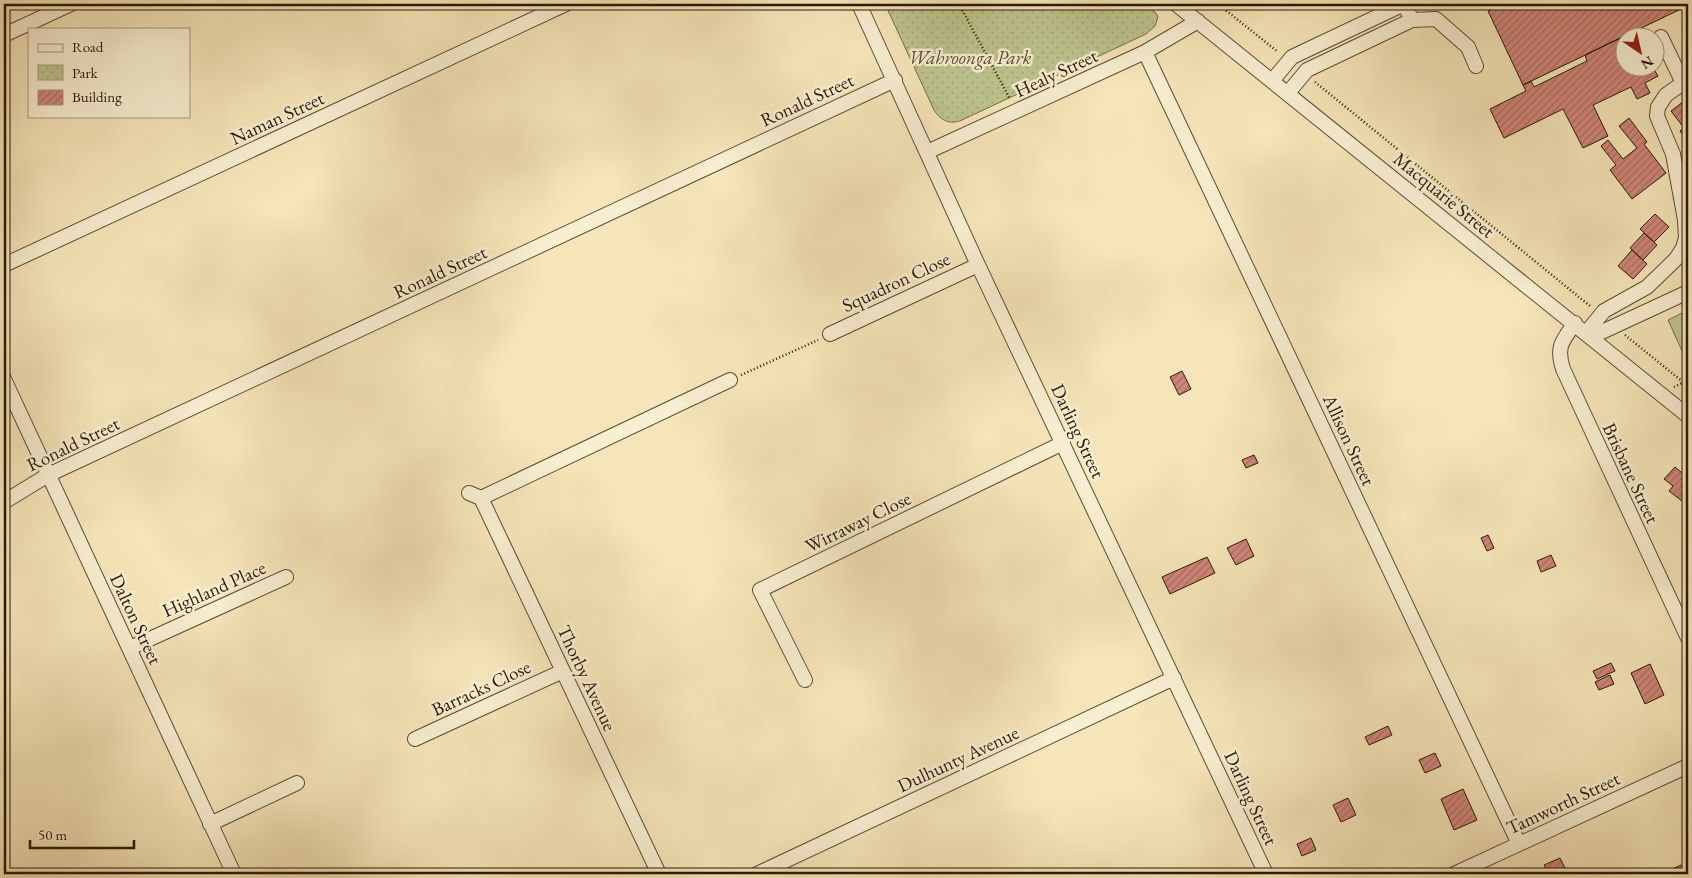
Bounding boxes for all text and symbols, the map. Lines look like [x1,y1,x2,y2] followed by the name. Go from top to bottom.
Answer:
[28,28,190,118] legend
[1614,28,1664,78] north arrow
[72,37,104,56] text: Road
[1010,43,1102,103] street label: Healy Street
[909,45,1032,70] park label: Wahroonga Park
[1637,52,1657,74] text: N
[72,63,99,82] text: Park
[756,67,858,133] street label: Ronald Street
[226,85,328,151] street label: Naman Street
[72,87,122,106] text: Building
[1388,147,1500,243] street label: Macquarie Street
[389,239,491,305] street label: Ronald Street
[838,246,954,318] street label: Squadron Close
[1045,380,1111,482] street label: Darling Street
[1317,389,1381,490] street label: Allison Street
[22,411,124,477] street label: Ronald Street
[1597,419,1665,527] street label: Brisbane Street
[801,486,915,558] street label: Wirraway Close
[158,555,270,623] street label: Highland Place
[104,570,168,668] street label: Dalton Street
[552,621,622,735] street label: Thorby Avenue
[427,654,535,722] street label: Barracks Close
[893,720,1023,798] street label: Dulhunty Avenue
[1218,747,1284,849] street label: Darling Street
[1502,766,1624,840] street label: Tamworth Street
[30,818,134,850] scale bar
[38,825,67,844] text: 50 m

